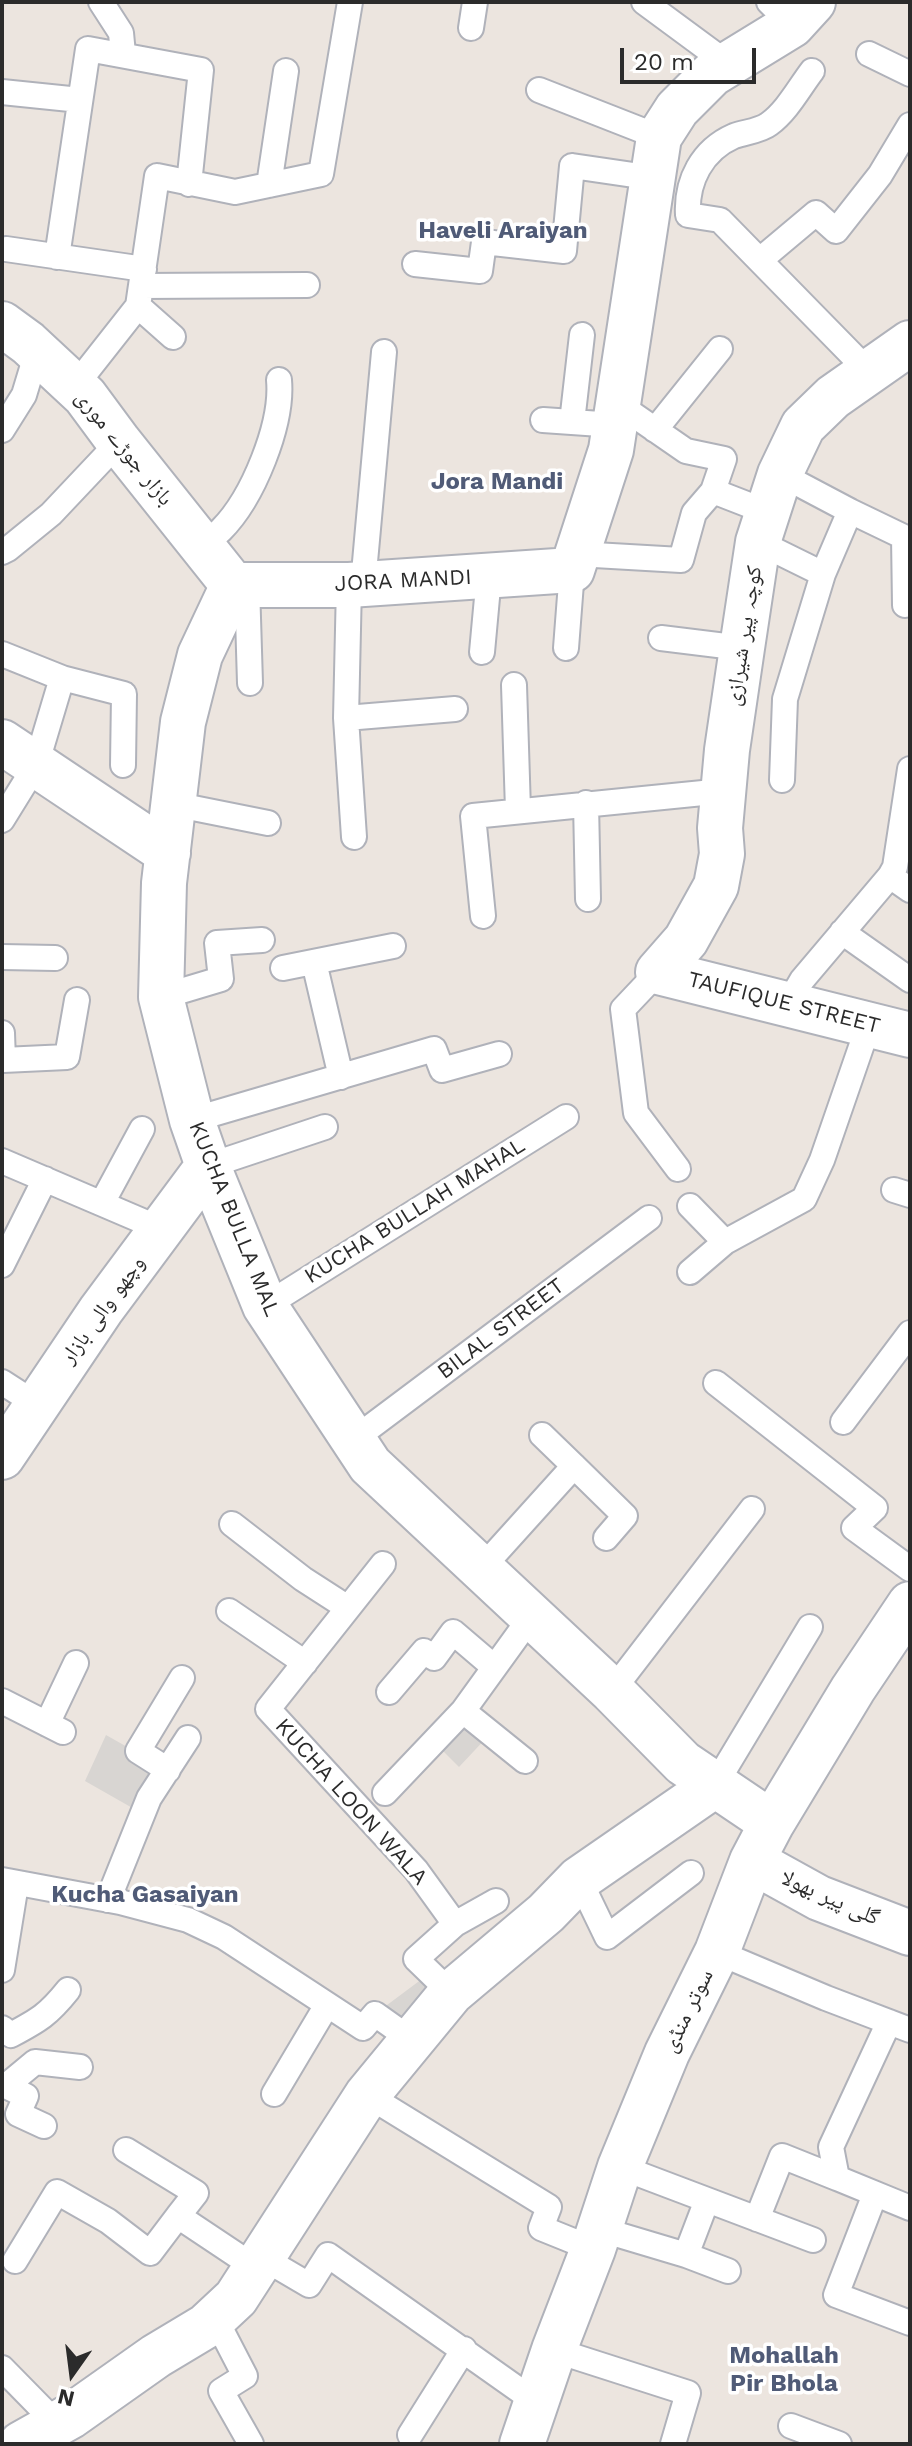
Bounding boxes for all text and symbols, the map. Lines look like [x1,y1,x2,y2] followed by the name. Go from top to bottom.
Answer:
[624,32,760,82] scale bar
[634,48,694,76] text: 20 m
[418,217,588,245] district label: Haveli Araiyan
[69,385,179,511] street label: بازار جوڑے موری
[431,468,563,496] district label: Jora Mandi
[334,564,472,598] street label: JORA MANDI
[720,564,768,708] street label: کوچہ پیر شیرازی
[685,966,883,1040] street label: TAUFIQUE STREET
[183,1118,285,1320] street label: KUCHA BULLA MAL
[300,1132,530,1290] street label: KUCHA BULLAH MAHAL
[55,1251,151,1369] street label: وچھو والی بازار
[432,1273,570,1385] street label: BILAL STREET
[269,1713,433,1891] street label: KUCHA LOON WALA
[777,1865,883,1931] street label: گلی پیر بھولا
[51,1881,239,1909] district label: Kucha Gasaiyan
[657,1965,719,2057] street label: سوتر منڈی
[32,2334,112,2414] north arrow
[729,2342,839,2398] district label: Mohallah Pir Bhola
[55,2384,77,2412] text: N

